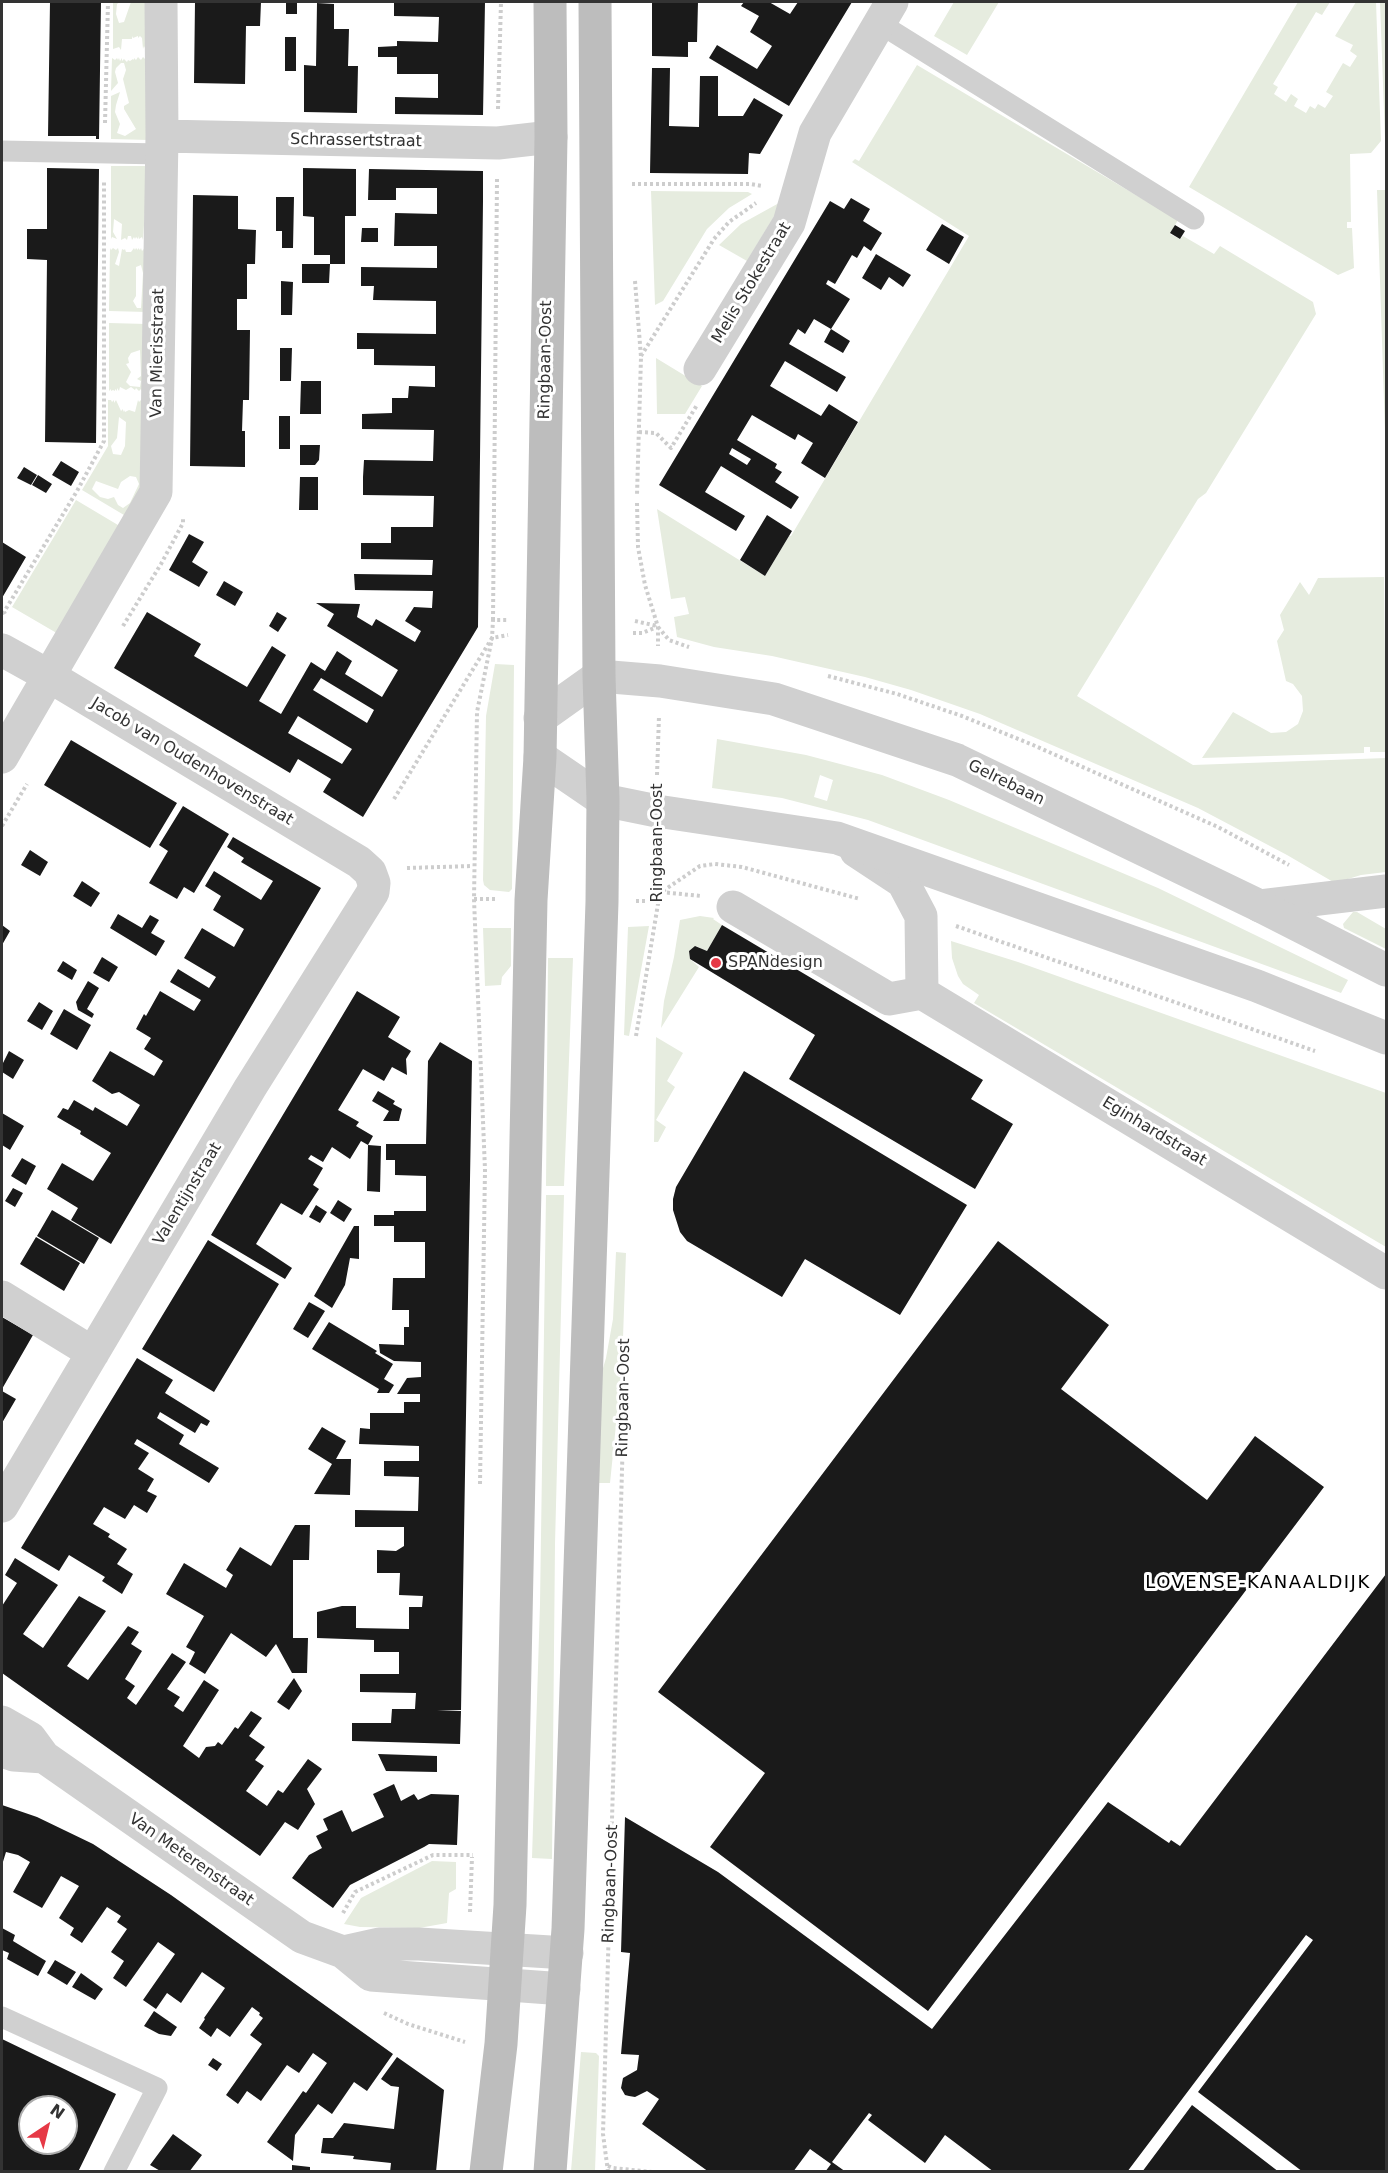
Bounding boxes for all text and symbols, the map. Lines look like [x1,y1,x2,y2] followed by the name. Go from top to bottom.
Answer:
[290,130,422,152] street label: Schrassertstraat
[708,219,796,347] street label: Melis Stokestraat
[147,288,169,418] street label: Van Mierisstraat
[535,300,557,420] street label: Ringbaan-Oost
[88,694,296,830] street label: Jacob van Oudenhovenstraat
[965,756,1047,810] street label: Gelrebaan
[648,784,668,902] street label: Ringbaan-Oost
[728,953,823,973] place label: SPANdesign
[709,956,723,970] marker: SPANdesign
[1098,1093,1210,1171] street label: Eginhardstraat
[150,1139,226,1249] street label: Valentijnstraat
[613,1338,635,1458] street label: Ringbaan-Oost
[1145,1572,1371,1594] district label: LOVENSE-KANAALDIJK
[125,1810,257,1910] street label: Van Meterenstraat
[599,1824,623,1944] street label: Ringbaan-Oost
[18,2095,78,2155] north arrow
[47,2100,68,2123] text: N

